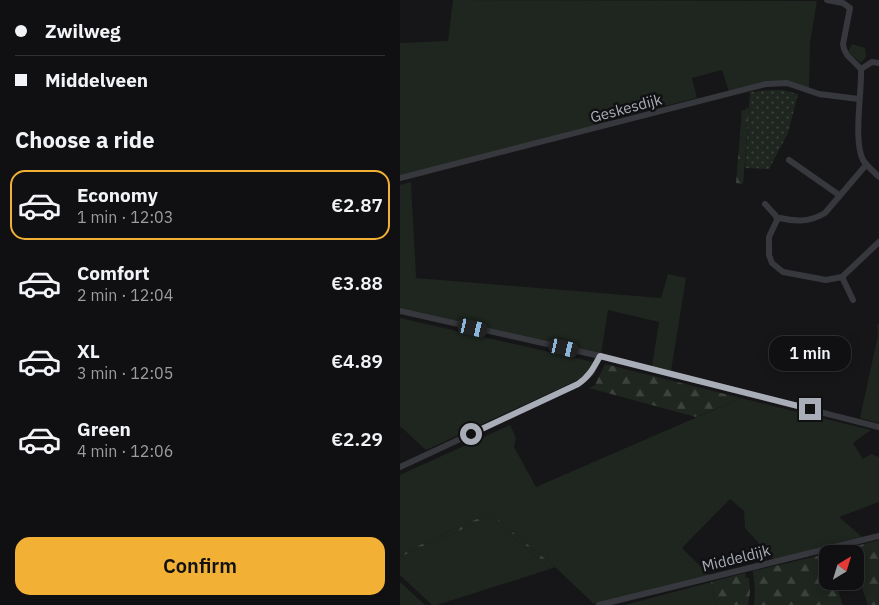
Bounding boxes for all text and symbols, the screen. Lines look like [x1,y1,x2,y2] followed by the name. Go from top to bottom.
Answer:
[45,19,121,43] text: Zwilweg
[45,68,148,92] text: Middelveen
[588,89,664,127] street label: Geskesdijk
[15,125,155,154] text: Choose a ride
[17,183,62,228] icon: car
[77,183,158,207] text: Economy
[331,193,383,217] text: €2.87
[77,207,173,227] text: 1 min · 12:03
[17,261,62,306] icon: car
[77,261,150,285] text: Comfort
[331,271,383,295] text: €3.88
[77,285,173,305] text: 2 min · 12:04
[456,317,489,339] car
[769,336,851,372] callout: 1 min
[547,337,580,359] car
[17,339,62,384] icon: car
[77,339,100,363] text: XL
[789,343,831,363] text: 1 min
[331,349,383,373] text: €4.89
[77,363,173,383] text: 3 min · 12:05
[799,398,821,420] route end
[17,417,62,462] icon: car
[77,417,131,441] text: Green
[460,423,482,445] route start
[331,427,383,451] text: €2.29
[77,441,173,461] text: 4 min · 12:06
[15,537,385,595] button: Confirm
[700,540,772,576] street label: Middeldijk
[819,545,864,590] north arrow
[819,545,864,590] map controls

